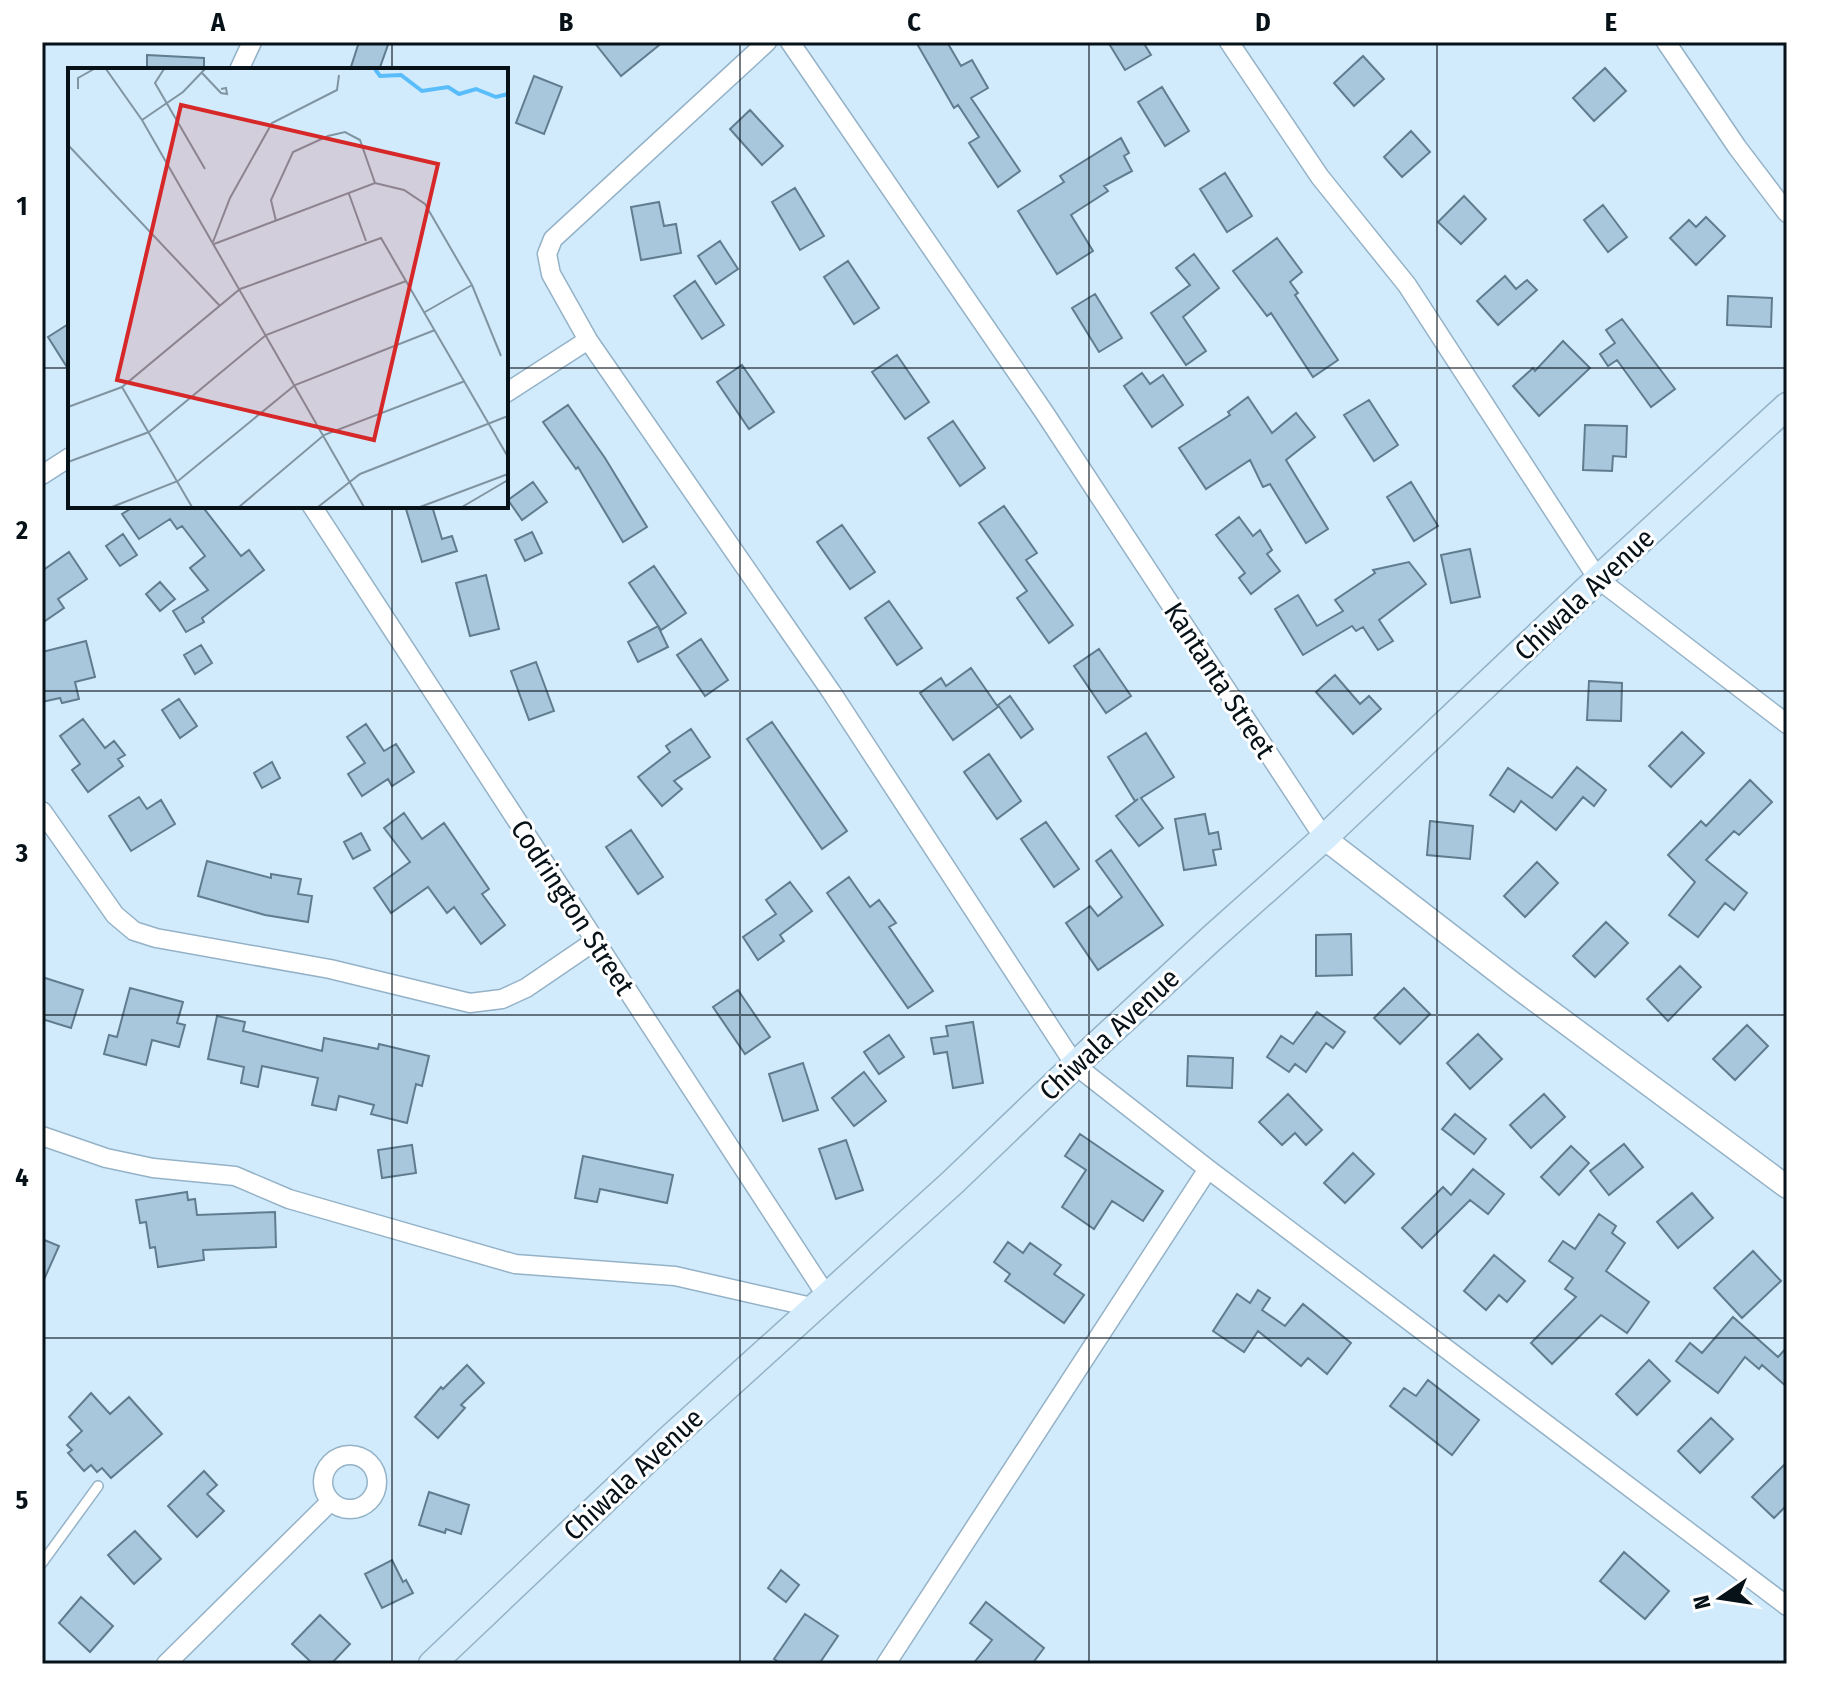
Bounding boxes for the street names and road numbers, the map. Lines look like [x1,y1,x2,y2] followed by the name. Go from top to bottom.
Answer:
[1508,521,1661,667] street label: Chiwala Avenue
[1157,596,1283,765] street label: Kantanta Street
[504,814,642,1002] street label: Codrington Street
[1033,961,1186,1107] street label: Chiwala Avenue
[557,1401,710,1547] street label: Chiwala Avenue

